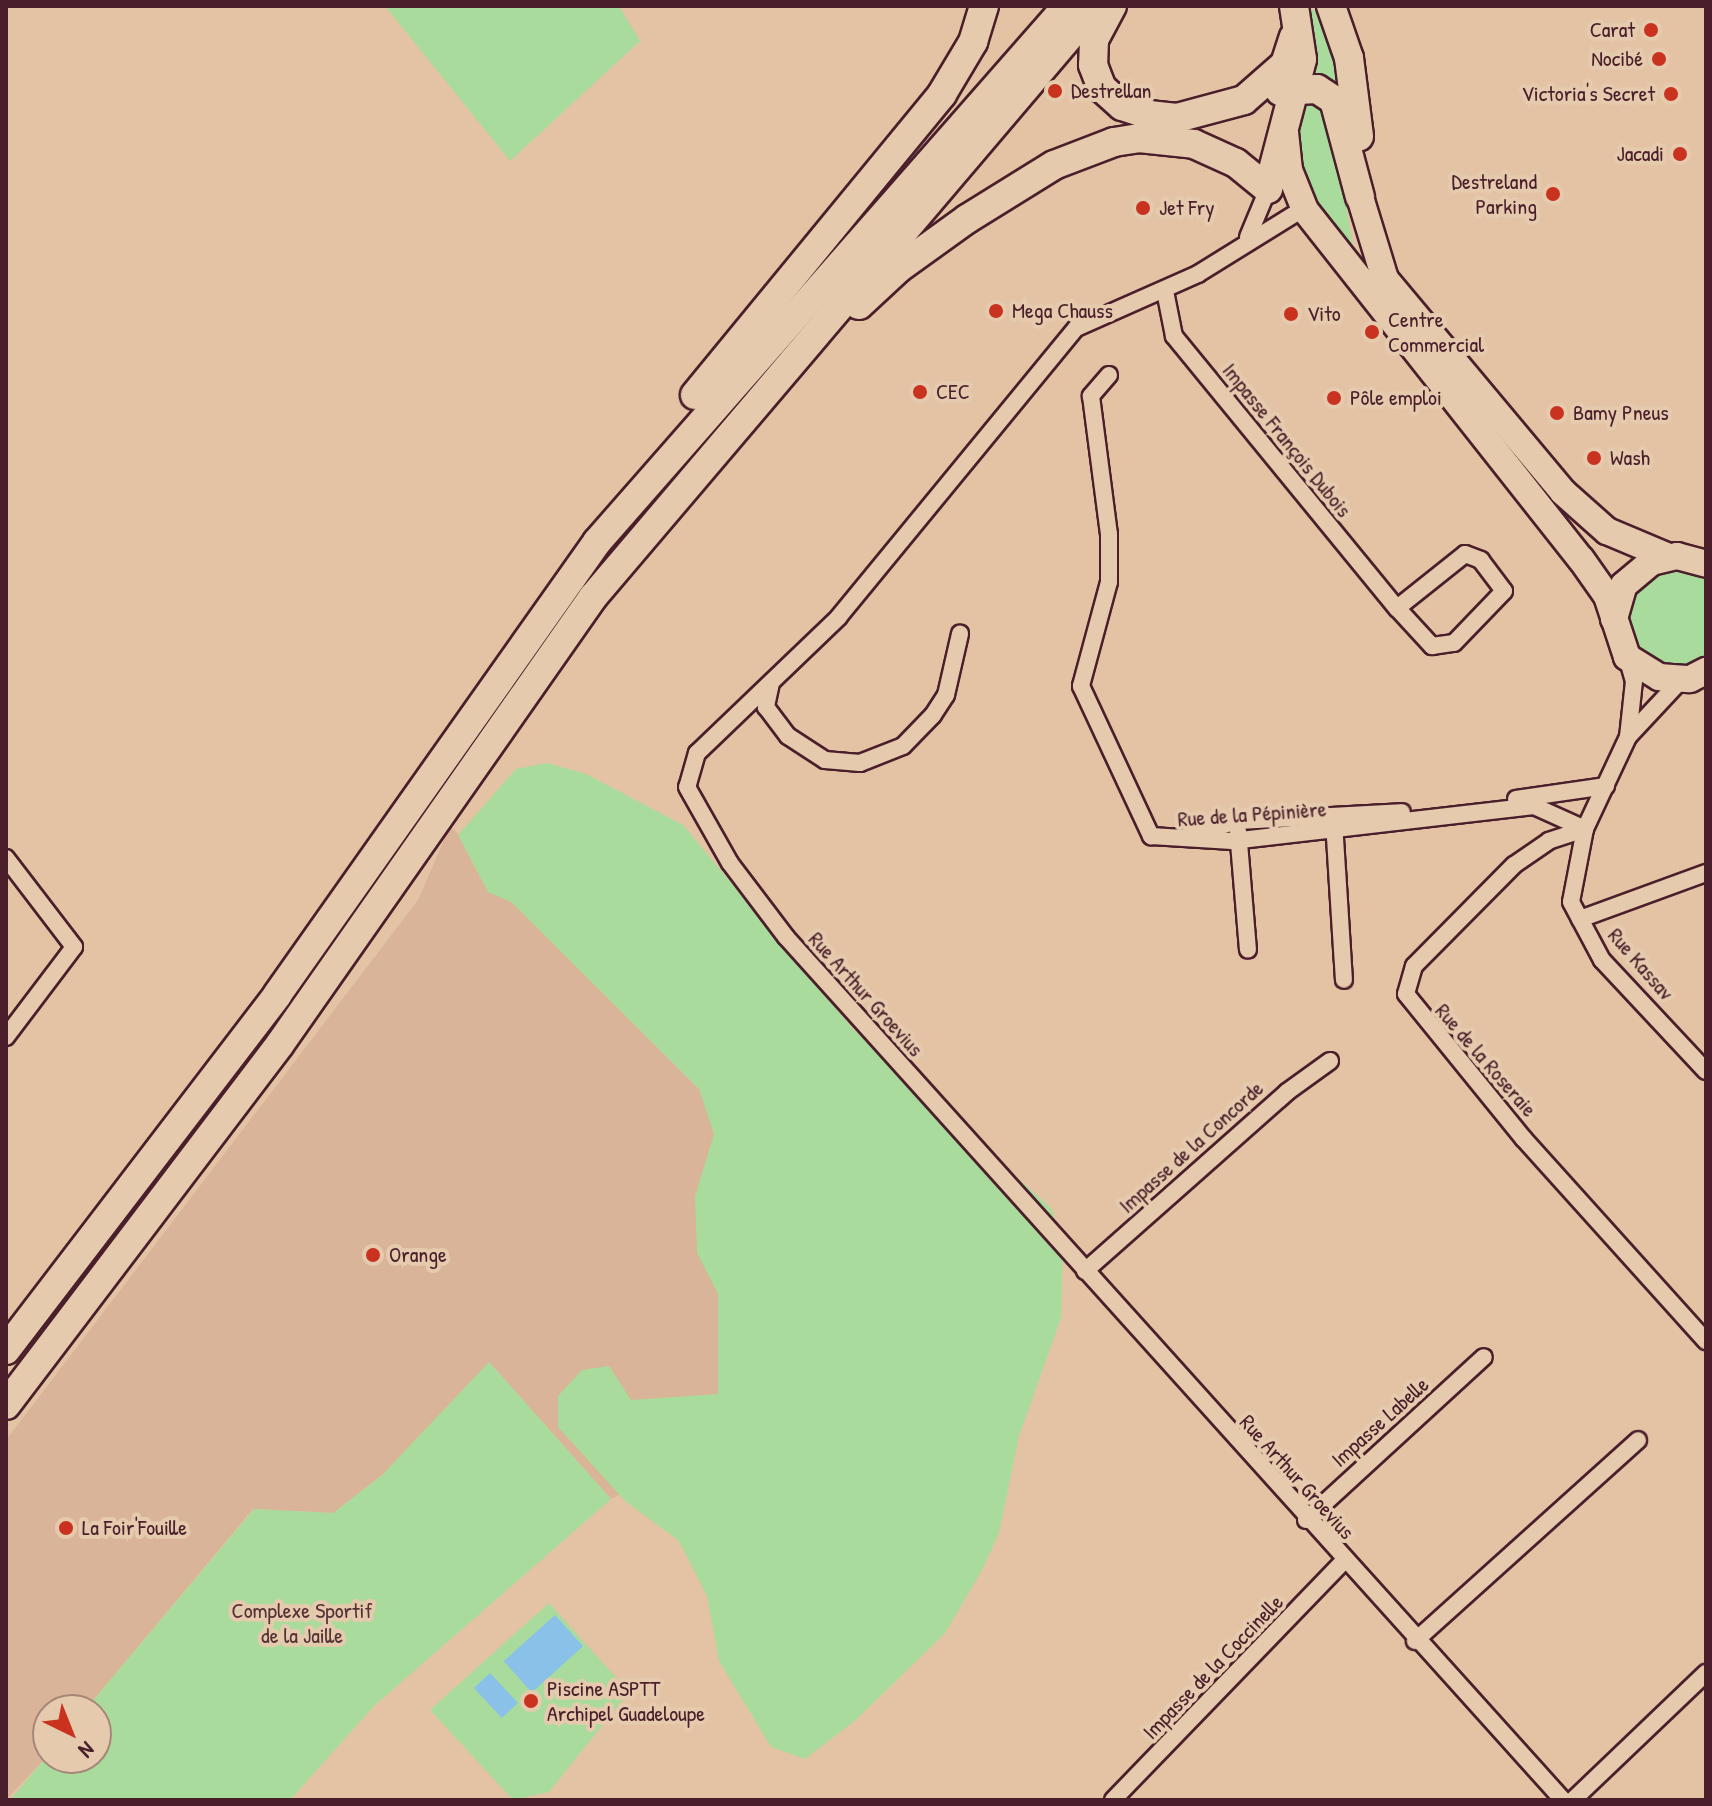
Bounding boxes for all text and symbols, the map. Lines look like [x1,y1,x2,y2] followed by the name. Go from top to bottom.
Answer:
[1590,17,1635,43] place label: Carat
[1642,21,1660,39] marker: Carat
[1591,46,1643,72] place label: Nocibé
[1650,50,1668,68] marker: Nocibé
[1071,78,1152,104] place label: Destrellan
[1521,81,1655,107] place label: Victoria's Secret
[1046,82,1064,100] marker: Destrellan
[1662,85,1680,103] marker: Victoria's Secret
[1617,141,1664,167] place label: Jacadi
[1671,145,1689,163] marker: Jacadi
[1452,168,1537,220] place label: Destreland Parking
[1544,185,1562,203] marker: Destreland Parking
[1159,195,1215,221] place label: Jet Fry
[1134,199,1152,217] marker: Jet Fry
[1012,298,1113,324] place label: Mega Chauss
[1307,301,1341,327] place label: Vito
[987,302,1005,320] marker: Mega Chauss
[1282,305,1300,323] marker: Vito
[1388,306,1484,358] place label: Centre Commercial
[1363,323,1381,341] marker: Centre Commercial
[1217,358,1357,522] street label: Impasse François Dubois
[936,379,970,405] place label: CEC
[911,383,929,401] marker: CEC
[1350,385,1442,411] place label: Pôle emploi
[1325,389,1343,407] marker: Pôle emploi
[1573,400,1669,426] place label: Bamy Pneus
[1548,404,1566,422] marker: Bamy Pneus
[1610,445,1650,471] place label: Wash
[1585,449,1603,467] marker: Wash
[1177,796,1327,832] street label: Rue de la Pépinière
[1602,922,1680,1006] street label: Rue Kassav
[803,926,929,1062] street label: Rue Arthur Groevius
[1430,998,1542,1122] street label: Rue de la Roseraie
[1113,1075,1269,1219] street label: Impasse de la Concorde
[389,1242,447,1268] place label: Orange
[364,1246,382,1264] marker: Orange
[1326,1371,1434,1473] street label: Impasse Labelle
[1234,1409,1360,1545] street label: Rue Arthur Groevius
[82,1515,187,1541] place label: La Foir'Fouille
[57,1519,75,1537] marker: La Foir'Fouille
[1137,1589,1289,1745] street label: Impasse de la Coccinelle
[232,1597,372,1648] park label: Complexe Sportif de la Jaille
[547,1675,705,1726] place label: Piscine ASPTT Archipel Guadeloupe
[522,1692,540,1710] marker: Piscine ASPTT Archipel Guadeloupe
[32,1694,112,1774] north arrow
[72,1735,102,1765] text: N

